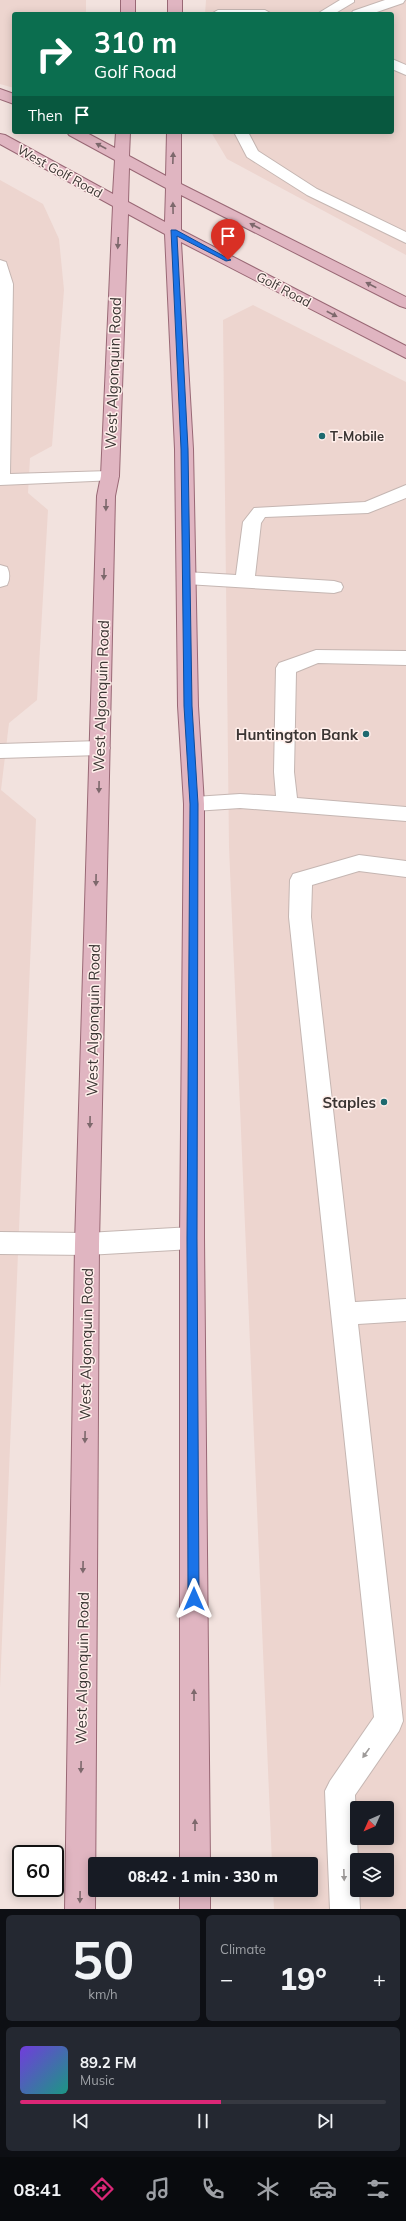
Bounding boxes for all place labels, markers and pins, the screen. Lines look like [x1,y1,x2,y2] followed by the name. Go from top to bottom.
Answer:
[211,219,245,260] pin
[330,428,384,444] place label: T-Mobile
[317,431,327,441] marker: T-Mobile
[236,725,359,744] place label: Huntington Bank
[361,729,371,739] marker: Huntington Bank
[322,1093,376,1112] place label: Staples
[379,1097,389,1107] marker: Staples

